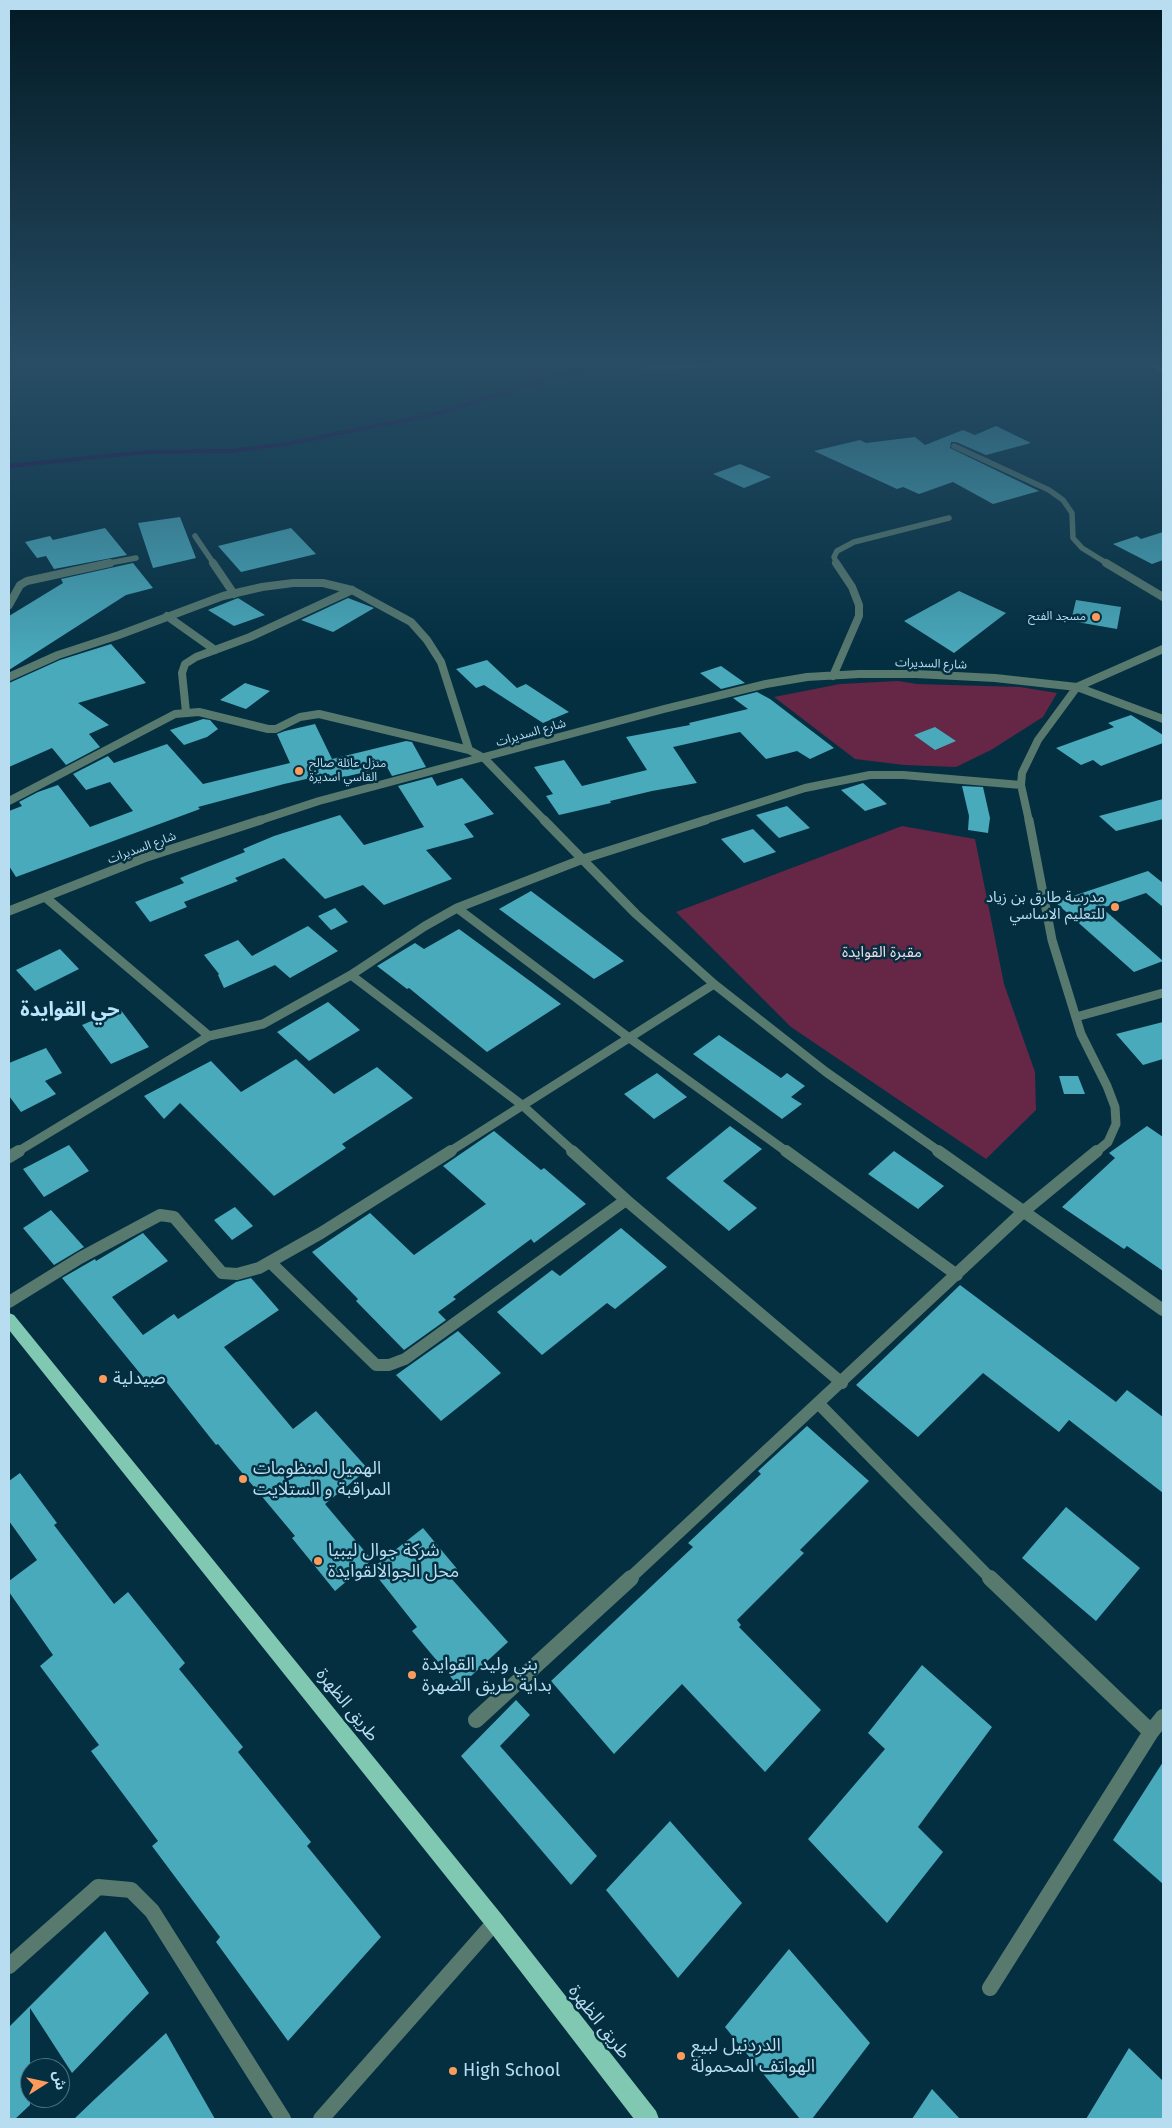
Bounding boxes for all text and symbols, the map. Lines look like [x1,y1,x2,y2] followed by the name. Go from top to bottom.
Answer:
[1028,610,1086,624] place label: مسجد الفتح
[1090,611,1102,623] marker: مسجد الفتح
[895,656,967,672] street label: شارع السديرات
[494,716,568,750] street label: شارع السديرات
[309,757,386,785] place label: منزل عائلة صالح القاسي اسديرة
[293,765,305,777] marker: منزل عائلة صالح القاسي اسديرة
[106,829,178,867] street label: شارع السديرات
[986,889,1105,924] place label: مدرسة طارق بن زياد للتعليم الاساسي
[1109,901,1121,913] marker: مدرسة طارق بن زياد للتعليم الاساسي
[842,944,922,962] park label: مقبرة القوايدة
[20,998,120,1022] district label: حي القوايدة
[113,1368,166,1390] place label: صيدلية
[97,1373,109,1385] marker: صيدلية
[253,1458,391,1500] place label: الهميل لمنظومات المراقبة و الستلايت
[237,1473,249,1485] marker: الهميل لمنظومات المراقبة و الستلايت
[328,1540,459,1582] place label: شركة جوال ليبيا محل الجوالالقوايدة
[312,1555,324,1567] marker: شركة جوال ليبيا محل الجوالالقوايدة
[422,1654,552,1696] place label: بني وليد القوايدة بداية طريق الضهرة
[311,1664,383,1746] street label: طريق الظهرة
[406,1669,418,1681] marker: بني وليد القوايدة بداية طريق الضهرة
[563,1981,635,2063] street label: طريق الظهرة
[691,2035,815,2078] place label: الدردنيل لبيع الهواتف المحمولة
[675,2050,687,2062] marker: الدردنيل لبيع الهواتف المحمولة
[20,2058,70,2108] north arrow
[463,2060,560,2082] place label: High School
[447,2065,459,2077] marker: High School
[49,2070,69,2091] text: ش

